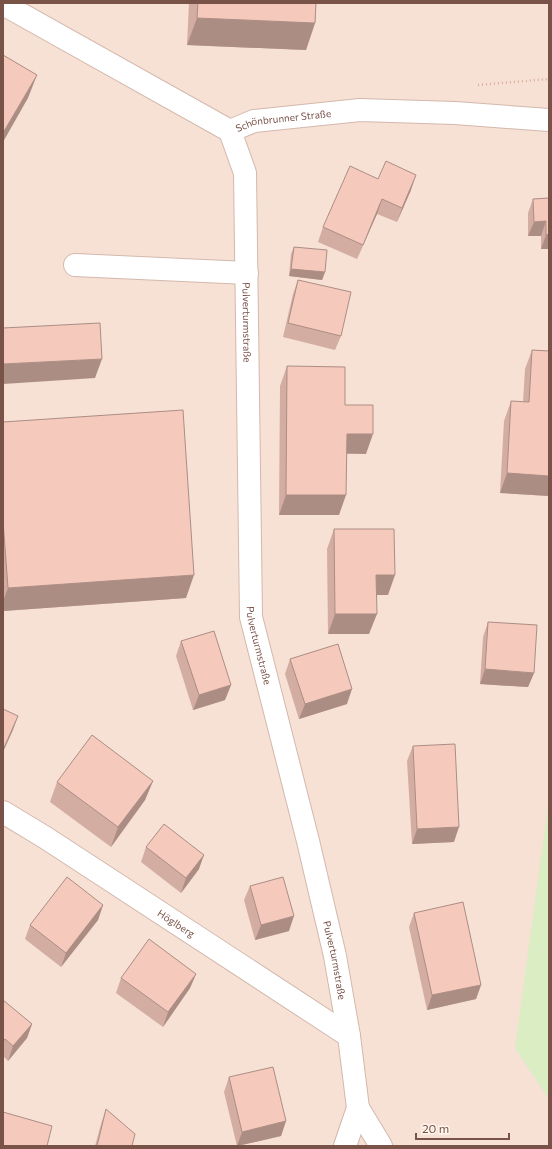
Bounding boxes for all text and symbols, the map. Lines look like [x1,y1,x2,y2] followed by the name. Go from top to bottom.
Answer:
[234,107,332,134] street label: Schönbrunner Straße
[240,282,254,363] street label: Pulverturmstraße
[245,606,274,686] street label: Pulverturmstraße
[155,907,198,940] street label: Höglberg
[321,920,349,1001] street label: Pulverturmstraße
[416,1115,509,1141] scale bar
[422,1121,449,1135] text: 20 m

